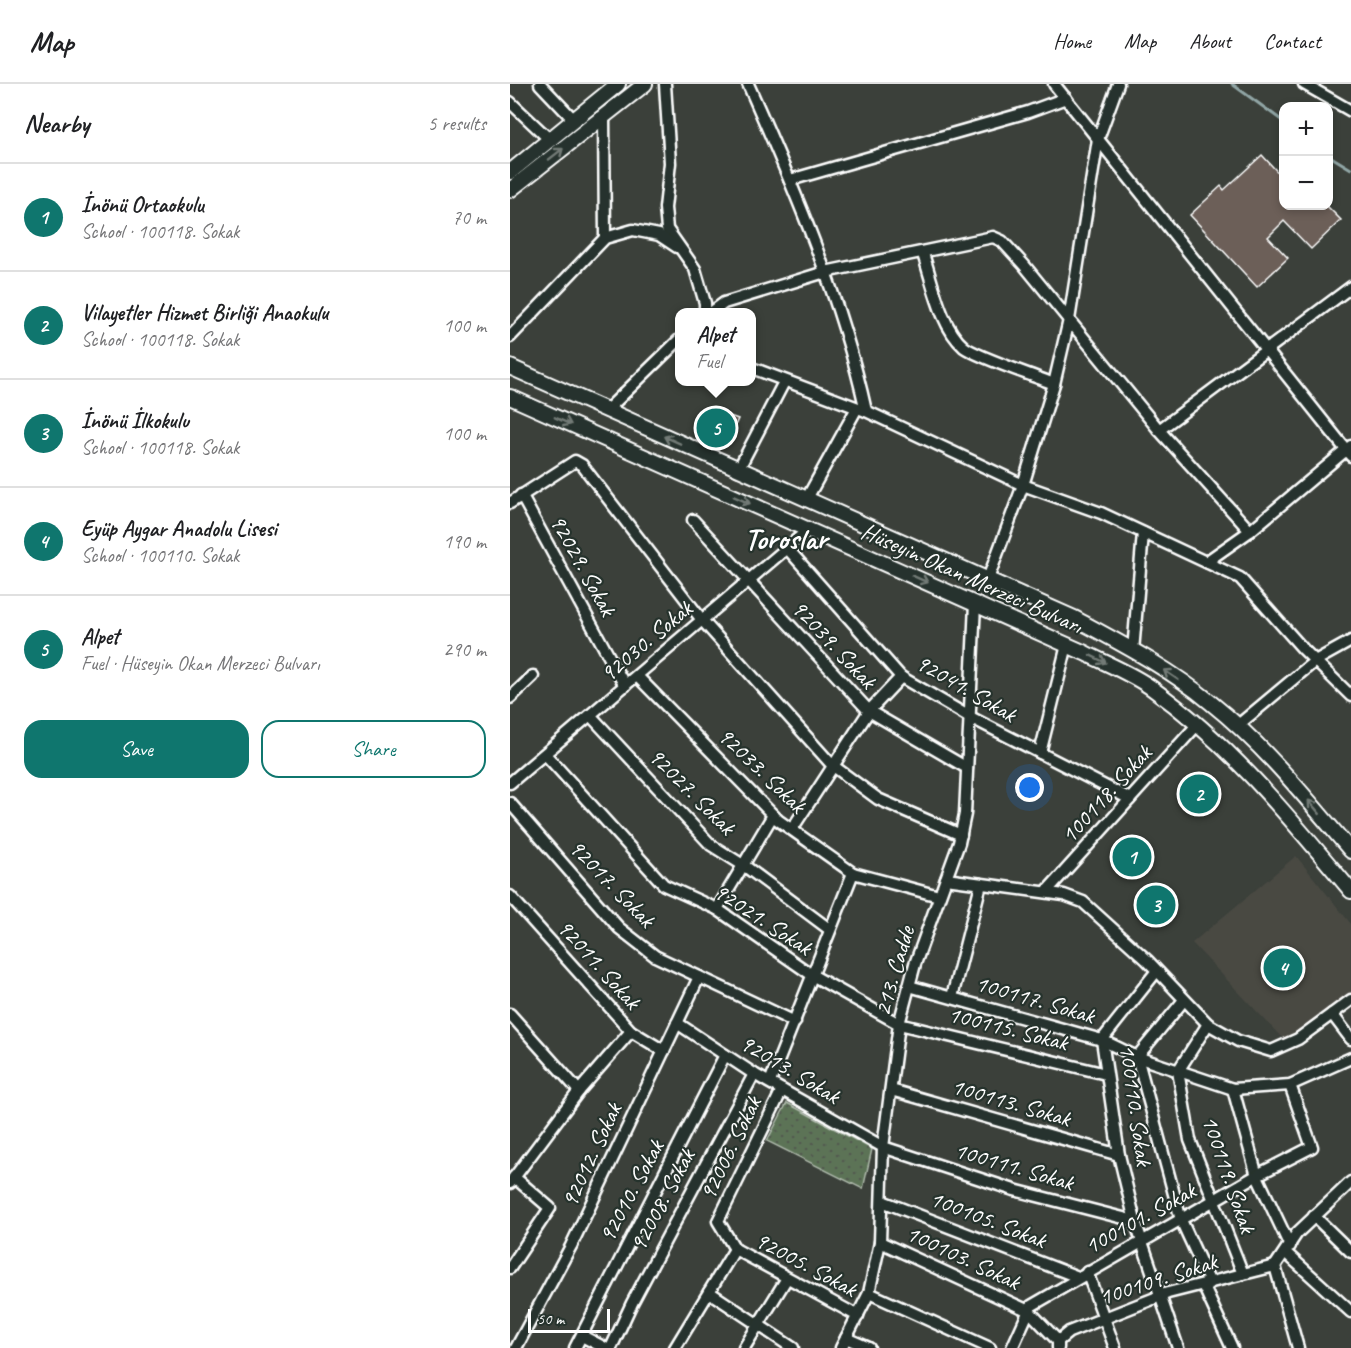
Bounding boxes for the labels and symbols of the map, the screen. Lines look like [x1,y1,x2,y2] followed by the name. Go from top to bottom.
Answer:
[548,148,564,161] one-way arrow
[696,406,736,450] pin: 5
[554,416,572,427] one-way arrow
[663,434,681,445] one-way arrow
[732,495,750,506] one-way arrow
[543,509,624,623] street label: 92029. Sokak
[857,516,1089,641] street label: Hüseyin Okan Merzeci Bulvarı
[745,520,831,558] district label: Toroslar
[910,574,928,586] one-way arrow
[594,592,700,688] street label: 92030. Sokak
[785,593,885,697] street label: 92039. Sokak
[910,647,1024,730] street label: 92041. Sokak
[1088,654,1106,665] one-way arrow
[1163,668,1180,681] one-way arrow
[711,720,814,821] street label: 92033. Sokak
[1054,737,1160,850] street label: 100118. Sokak
[642,741,744,843] street label: 92027. Sokak
[1180,772,1218,816] pin: 2
[1015,773,1044,802] your location
[1307,799,1320,815] one-way arrow
[562,832,663,935] street label: 92017. Sokak
[1112,834,1152,880] pin: 1
[708,876,820,963] street label: 92021. Sokak
[1136,882,1176,928] pin: 3
[551,912,649,1017] street label: 92011. Sokak
[867,921,922,1019] street label: 213. Cadde
[1264,946,1302,990] pin: 4
[972,968,1100,1031] street label: 100117. Sokak
[945,999,1073,1058] street label: 100115. Sokak
[734,1027,847,1112] street label: 92013. Sokak
[1113,1042,1160,1170] street label: 100110. Sokak
[948,1071,1076,1134] street label: 100113. Sokak
[692,1089,769,1205] street label: 92006. Sokak
[554,1096,629,1212] street label: 92012. Sokak
[1195,1111,1264,1239] street label: 100119. Sokak
[592,1133,671,1247] street label: 92010. Sokak
[951,1135,1079,1198] street label: 100111. Sokak
[623,1142,702,1256] street label: 92008. Sokak
[1079,1174,1203,1261] street label: 100101. Sokak
[925,1183,1053,1256] street label: 100105. Sokak
[901,1218,1027,1297] street label: 100103. Sokak
[750,1225,864,1304] street label: 92005. Sokak
[1095,1245,1223,1312] street label: 100109. Sokak
[528,1306,610,1334] scale bar

